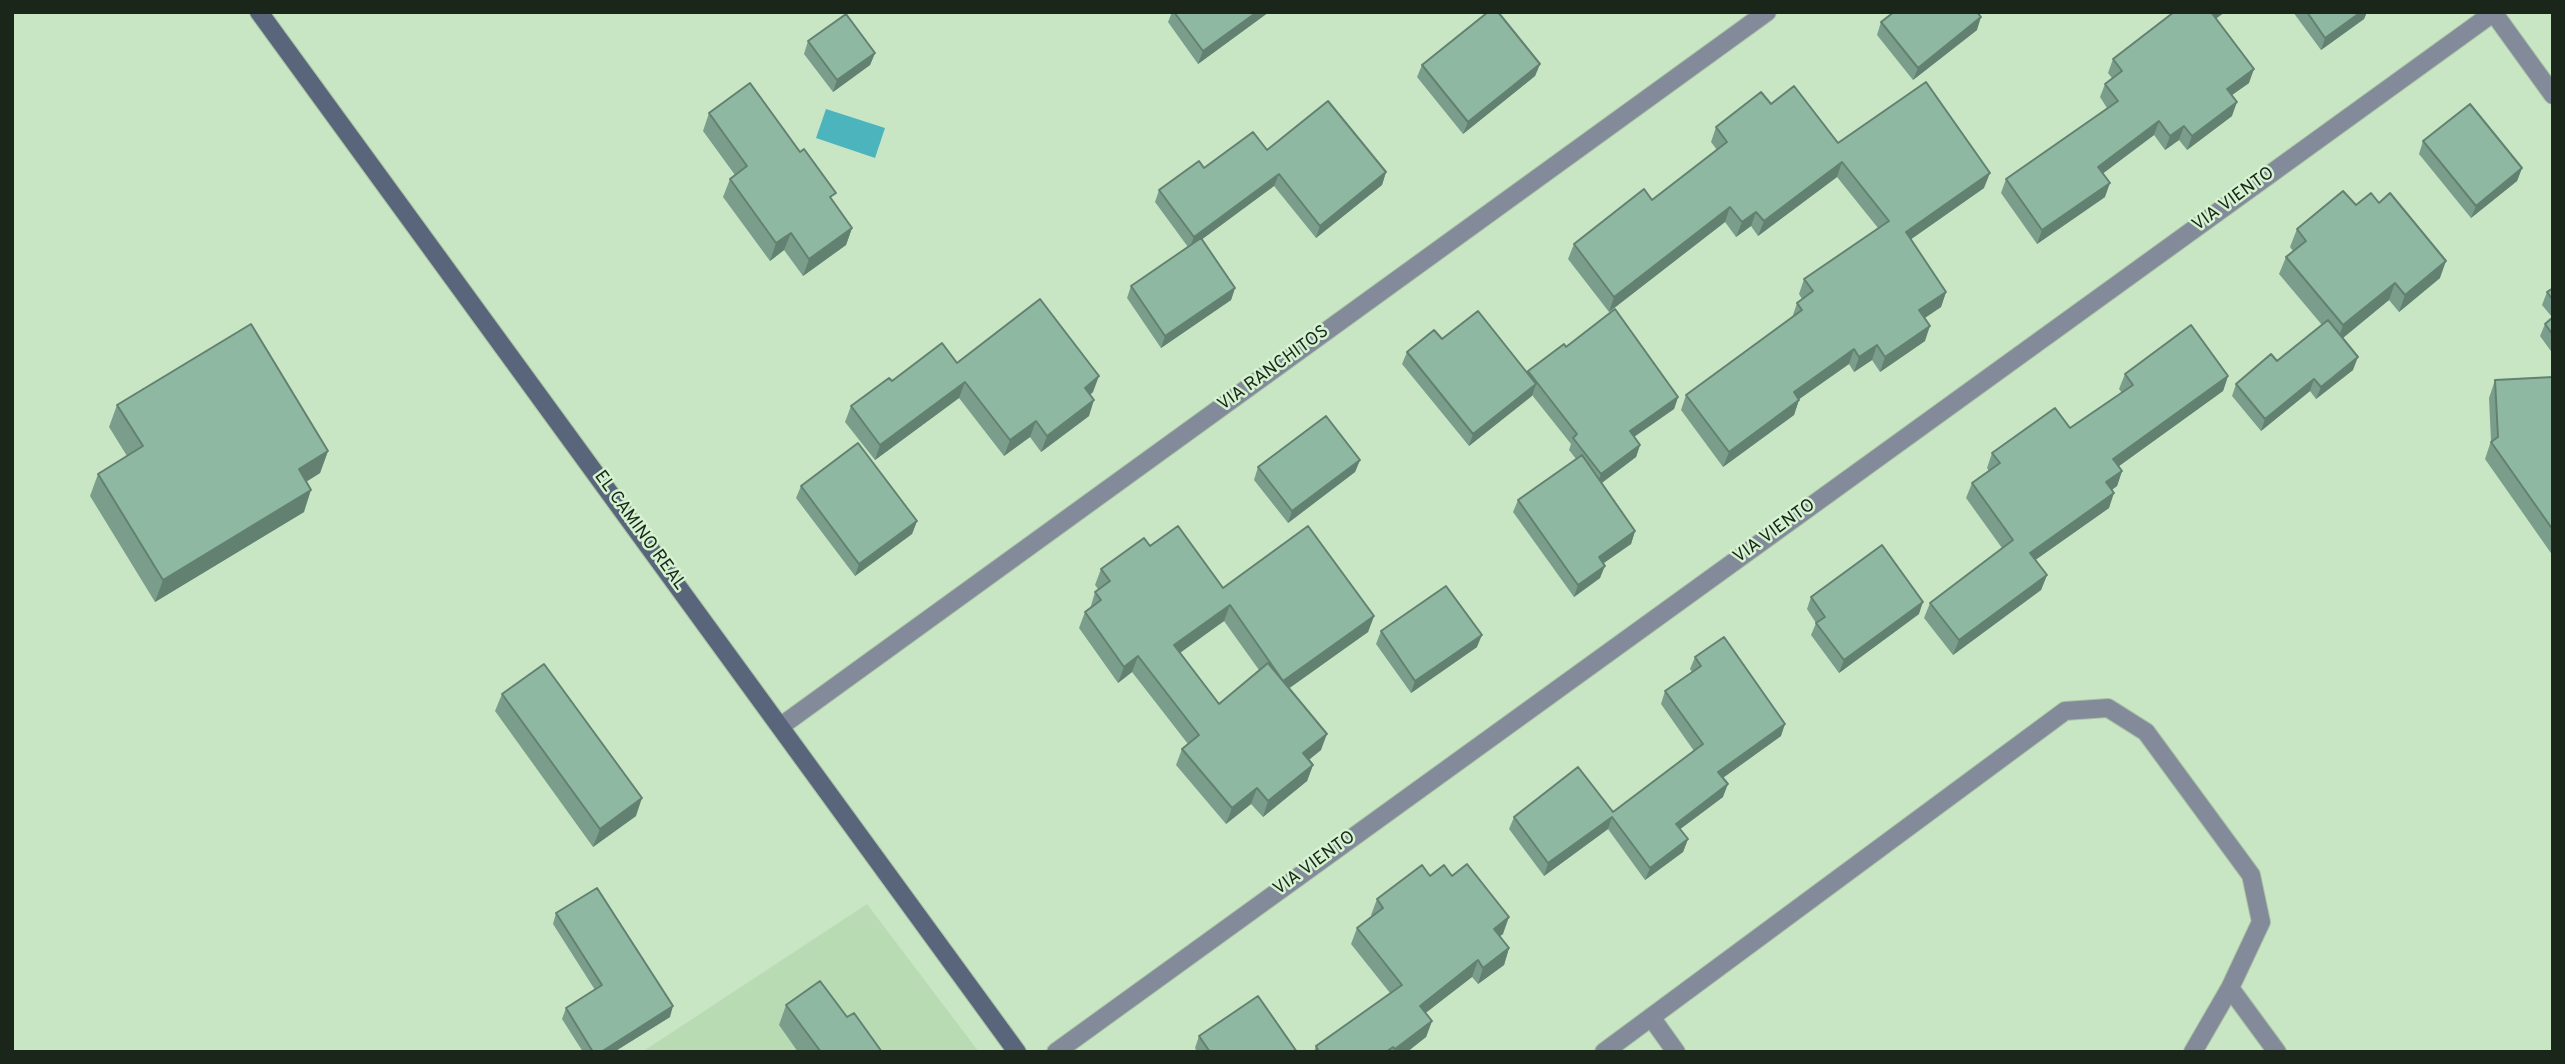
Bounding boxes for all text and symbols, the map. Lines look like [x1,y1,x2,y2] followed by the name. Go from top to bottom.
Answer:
[2189,163,2279,237] street label: VIA VIENTO
[1214,322,1334,416] street label: VIA RANCHITOS
[588,467,690,595] street label: EL CAMINO REAL
[1730,495,1820,569] street label: VIA VIENTO
[1270,827,1360,901] street label: VIA VIENTO

